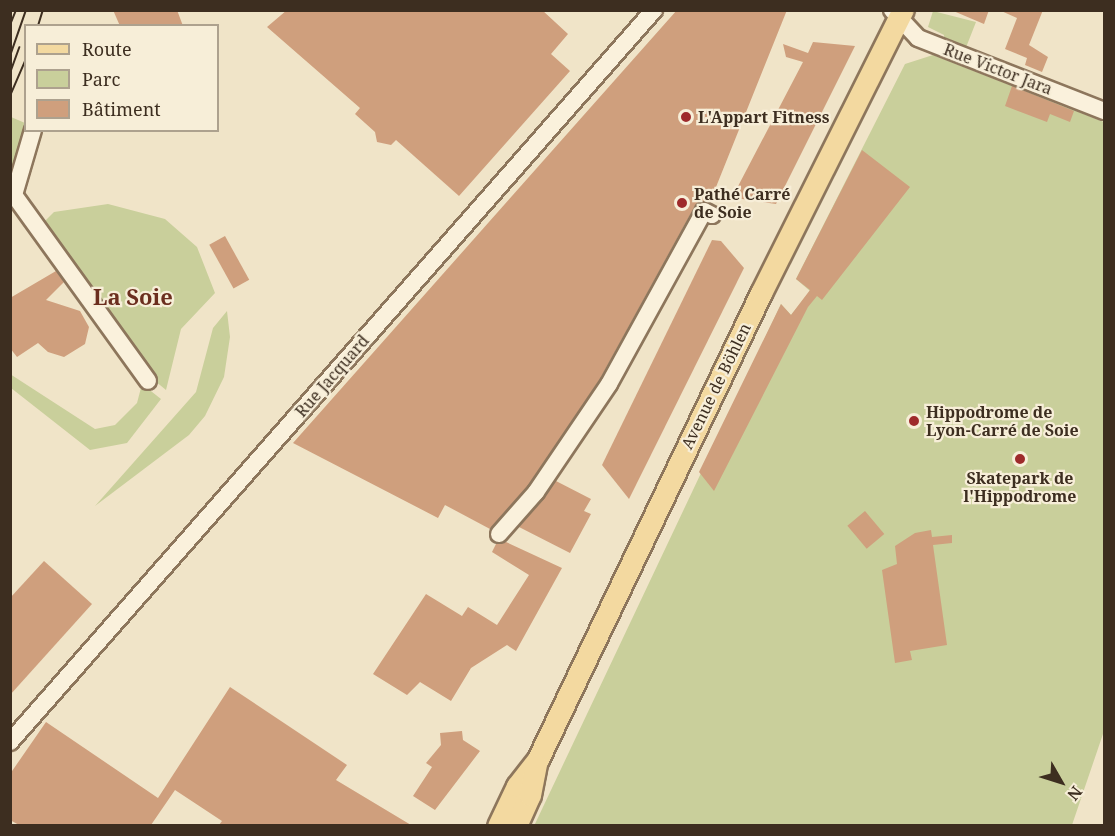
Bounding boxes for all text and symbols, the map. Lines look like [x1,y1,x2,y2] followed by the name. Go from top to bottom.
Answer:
[24,24,219,132] legend
[82,37,132,61] text: Route
[941,39,1055,99] street label: Rue Victor Jara
[82,67,120,91] text: Parc
[82,97,161,121] text: Bâtiment
[698,107,829,127] place label: L'Appart Fitness
[679,110,693,124] marker: L'Appart Fitness
[694,184,790,222] place label: Pathé Carré de Soie
[675,196,689,210] marker: Pathé Carré de Soie
[93,284,173,310] district label: La Soie
[677,320,755,452] street label: Avenue de Böhlen
[291,331,373,421] street label: Rue Jacquard
[926,402,1079,440] place label: Hippodrome de Lyon-Carré de Soie
[907,414,921,428] marker: Hippodrome de Lyon-Carré de Soie
[1013,452,1027,466] marker: Skatepark de l'Hippodrome
[964,468,1076,506] place label: Skatepark de l'Hippodrome
[1031,752,1091,812] north arrow
[1062,781,1088,805] text: N

